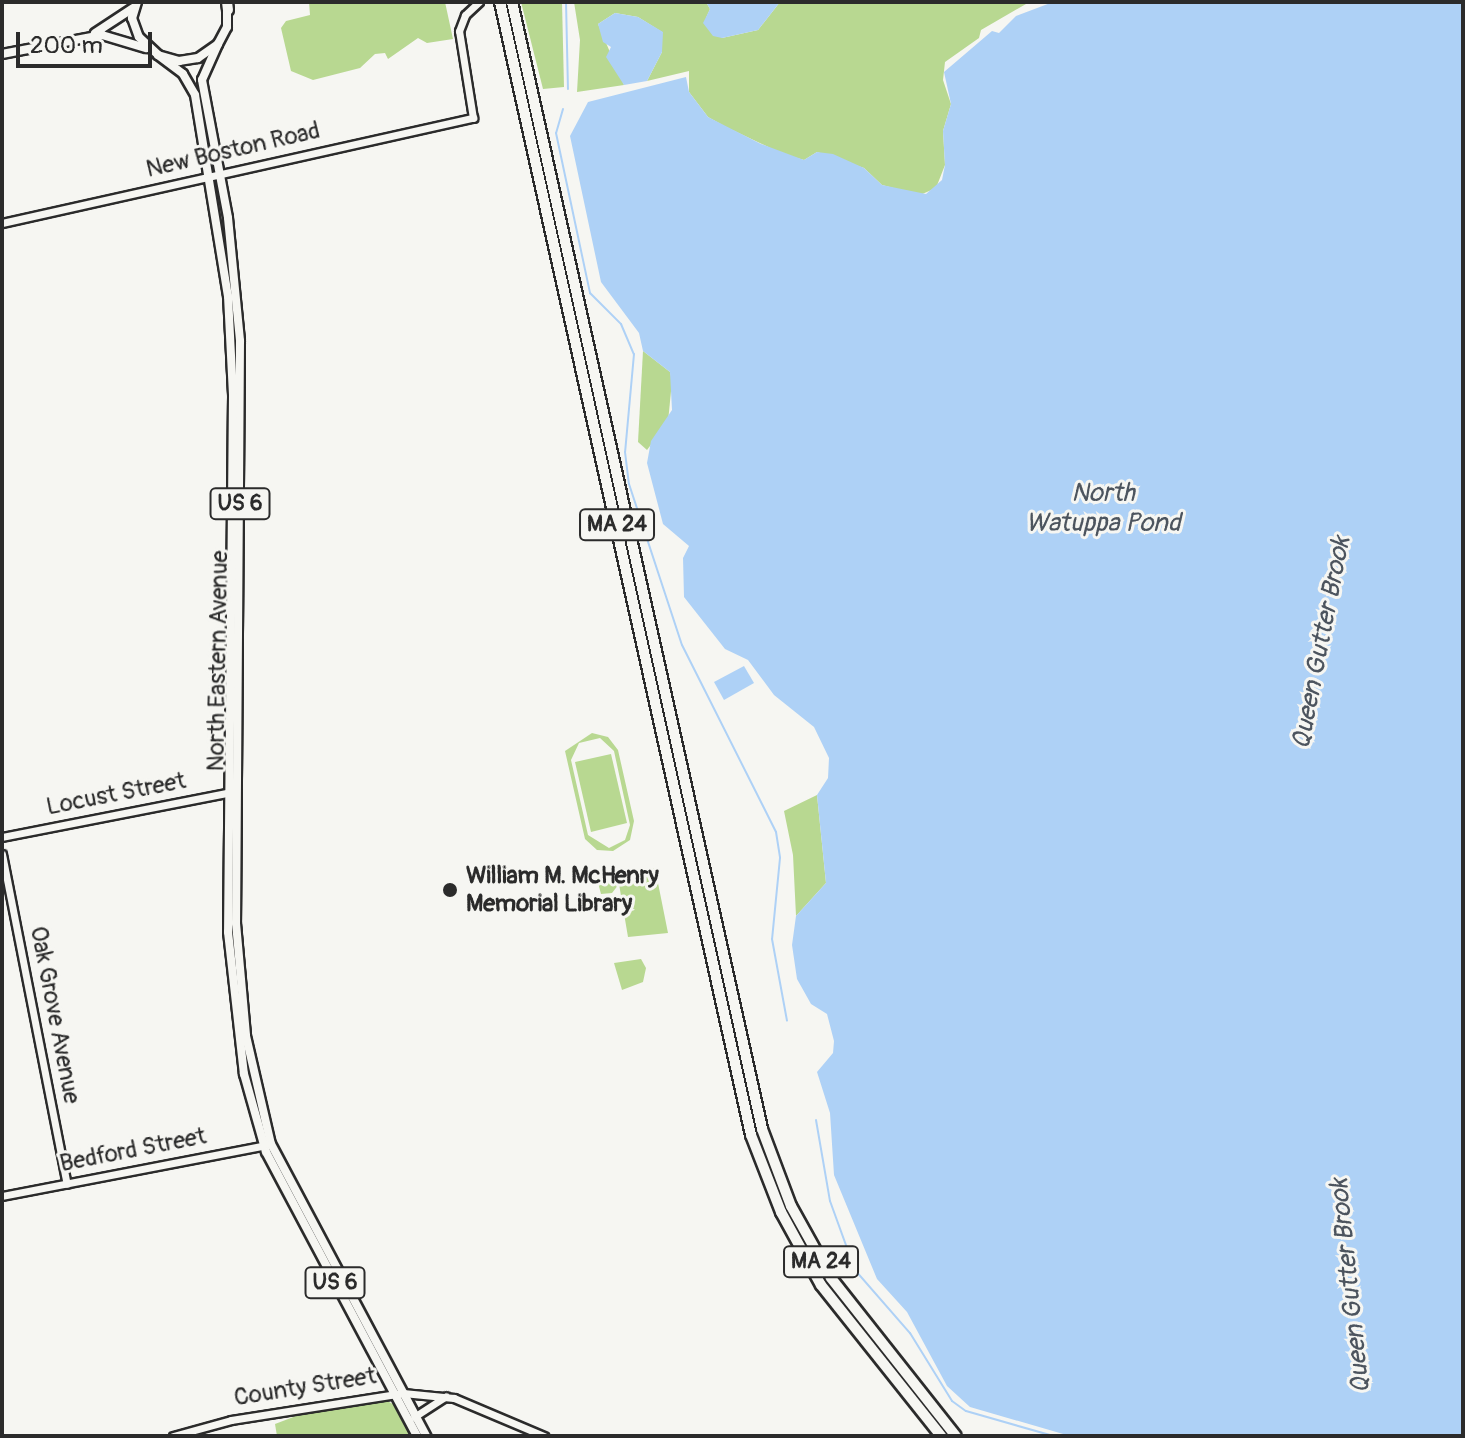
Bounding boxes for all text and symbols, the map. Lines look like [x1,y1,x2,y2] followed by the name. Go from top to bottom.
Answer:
[20,16,156,66] scale bar
[30,31,103,60] text: 200 m
[143,116,323,184] street label: New Boston Road
[1026,478,1180,540] water label: North Watuppa Pond
[208,486,272,522] road number: US 6
[579,507,655,543] road number: MA 24
[1286,534,1358,752] water label: Queen Gutter Brook
[202,550,234,772] street label: North Eastern Avenue
[44,766,188,822] street label: Locust Street
[466,862,659,918] place label: William M. McHenry Memorial Library
[441,881,459,899] marker: William M. McHenry Memorial Library
[24,924,86,1106] street label: Oak Grove Avenue
[57,1122,209,1178] street label: Bedford Street
[1324,1177,1378,1395] water label: Queen Gutter Brook
[783,1244,859,1280] road number: MA 24
[303,1265,367,1301] road number: US 6
[232,1362,378,1412] street label: County Street

